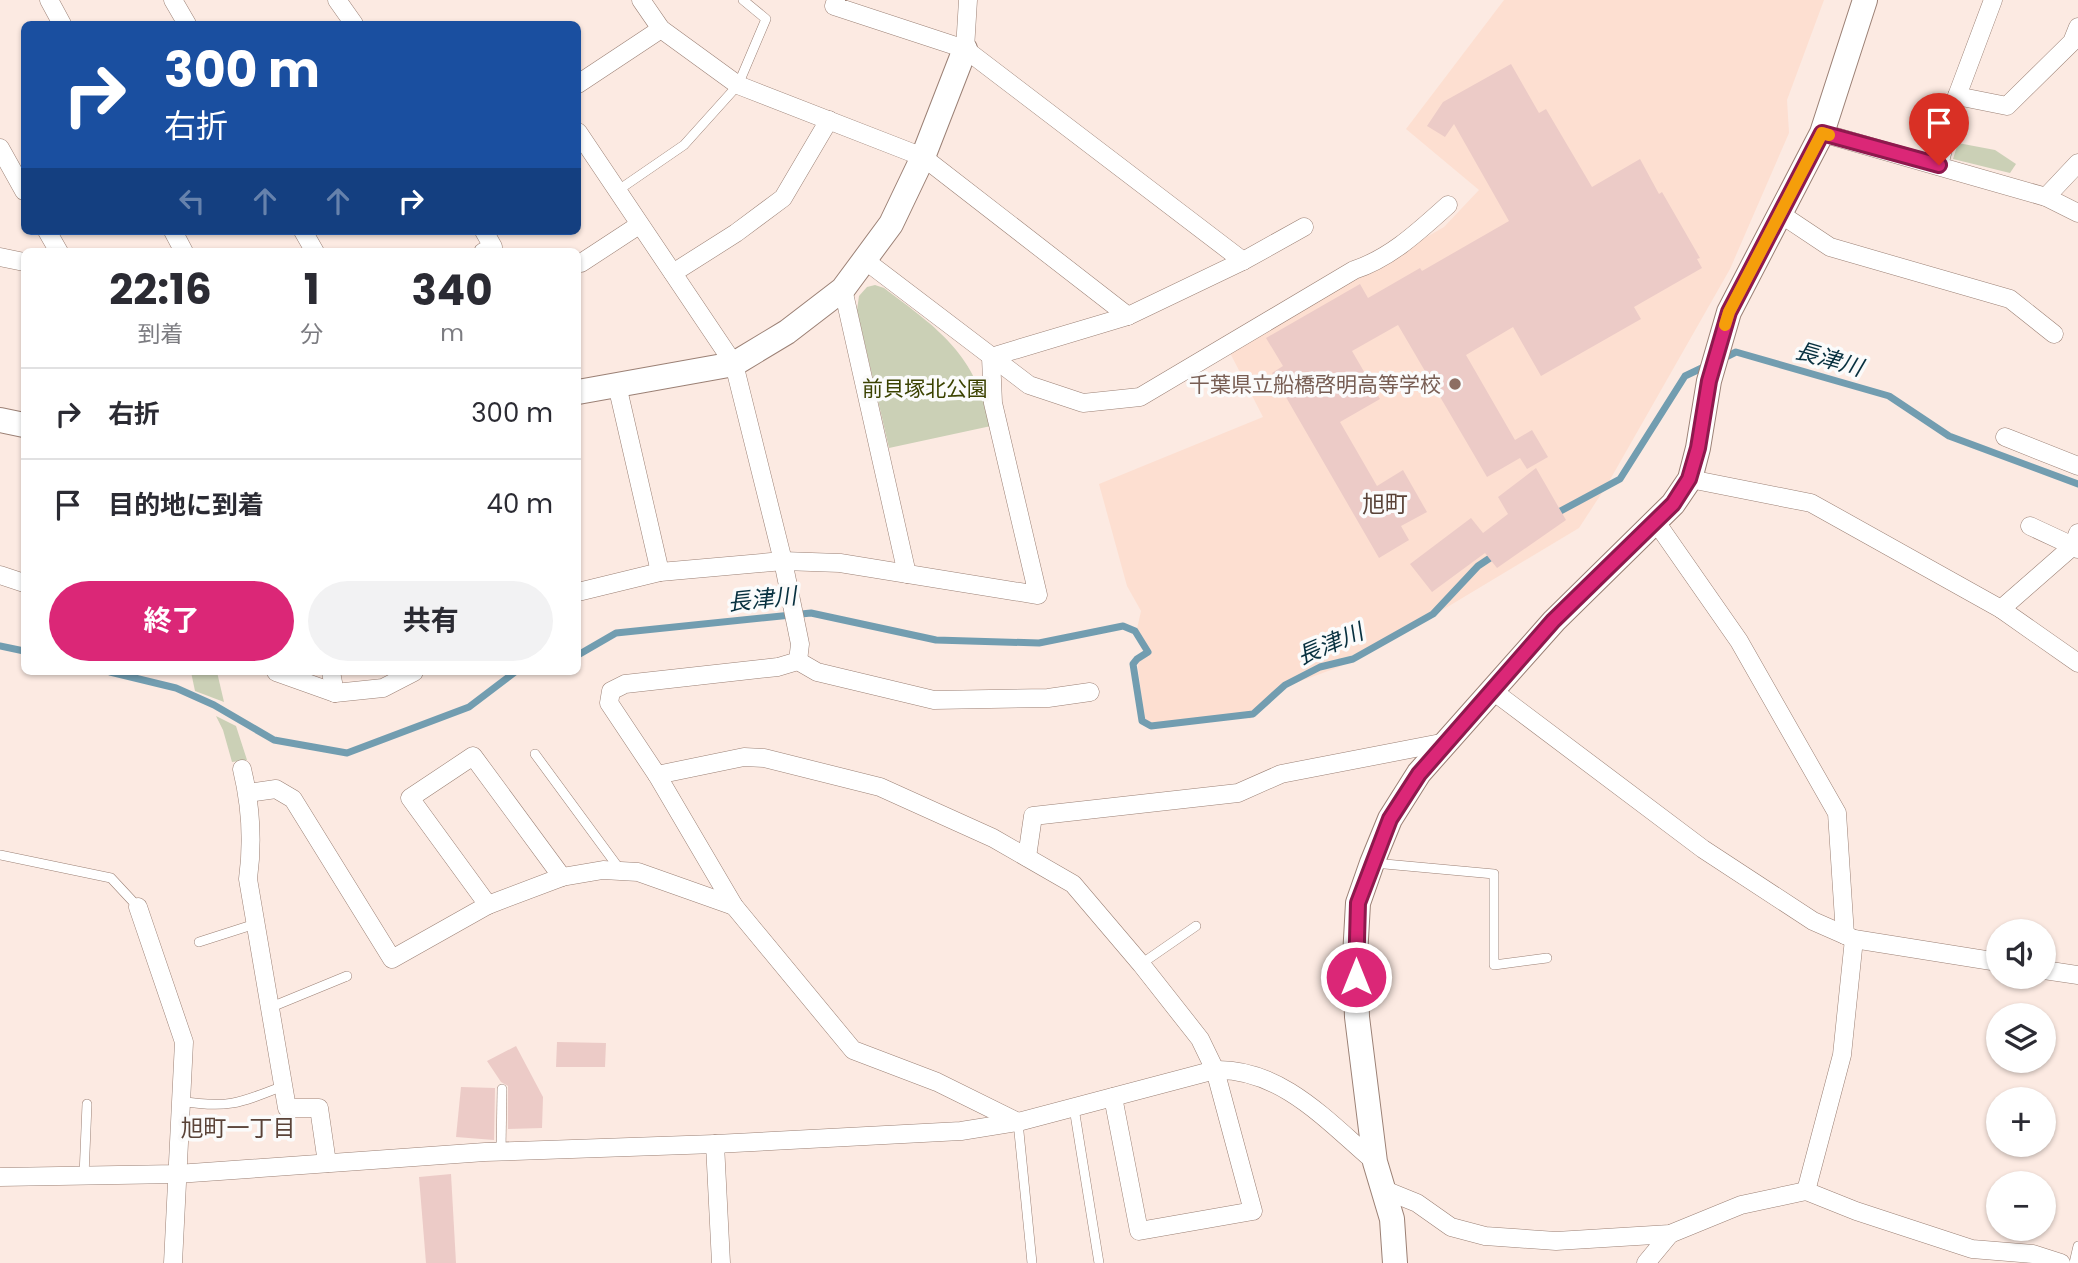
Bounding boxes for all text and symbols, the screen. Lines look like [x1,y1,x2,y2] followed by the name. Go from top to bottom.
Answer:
[164,36,320,104] text: 300 m
[49,49,140,140] icon: right
[1909,93,1969,165] pin
[164,103,228,148] text: 右折
[1920,104,1958,142] icon: arrive
[173,182,211,220] icon: left
[246,182,284,220] icon: ahead
[319,182,357,220] icon: ahead
[392,182,430,220] icon: right
[109,260,212,319] text: 22:16
[304,260,320,319] text: 1
[411,261,493,320] text: 340
[440,317,464,349] text: m
[138,318,184,350] text: 到着
[300,318,323,350] text: 分
[1791,334,1869,385] water label: 長津川
[1189,370,1441,399] place label: 千葉県立船橋啓明高等学校
[862,374,988,403] park label: 前貝塚北公園
[1447,376,1463,392] marker: 千葉県立船橋啓明高等学校
[49,395,87,433] icon: right
[471,395,553,431] text: 300 m
[108,396,160,432] text: 右折
[49,486,87,524] icon: arrive
[487,486,553,522] text: 40 m
[108,487,264,523] text: 目的地に到着
[1362,488,1408,520] district label: 旭町
[726,579,801,619] water label: 長津川
[49,581,294,661] button: 終了
[308,581,553,661] button: 共有
[1292,615,1371,672] water label: 長津川
[1986,919,2056,1241] map controls
[1986,919,2056,989] button: sound
[1319,940,1393,1014] position arrow
[1986,1003,2056,1073] button: layers
[1986,1087,2056,1157] button: +
[181,1112,296,1144] district label: 旭町一丁目
[1986,1171,2056,1241] button: −

